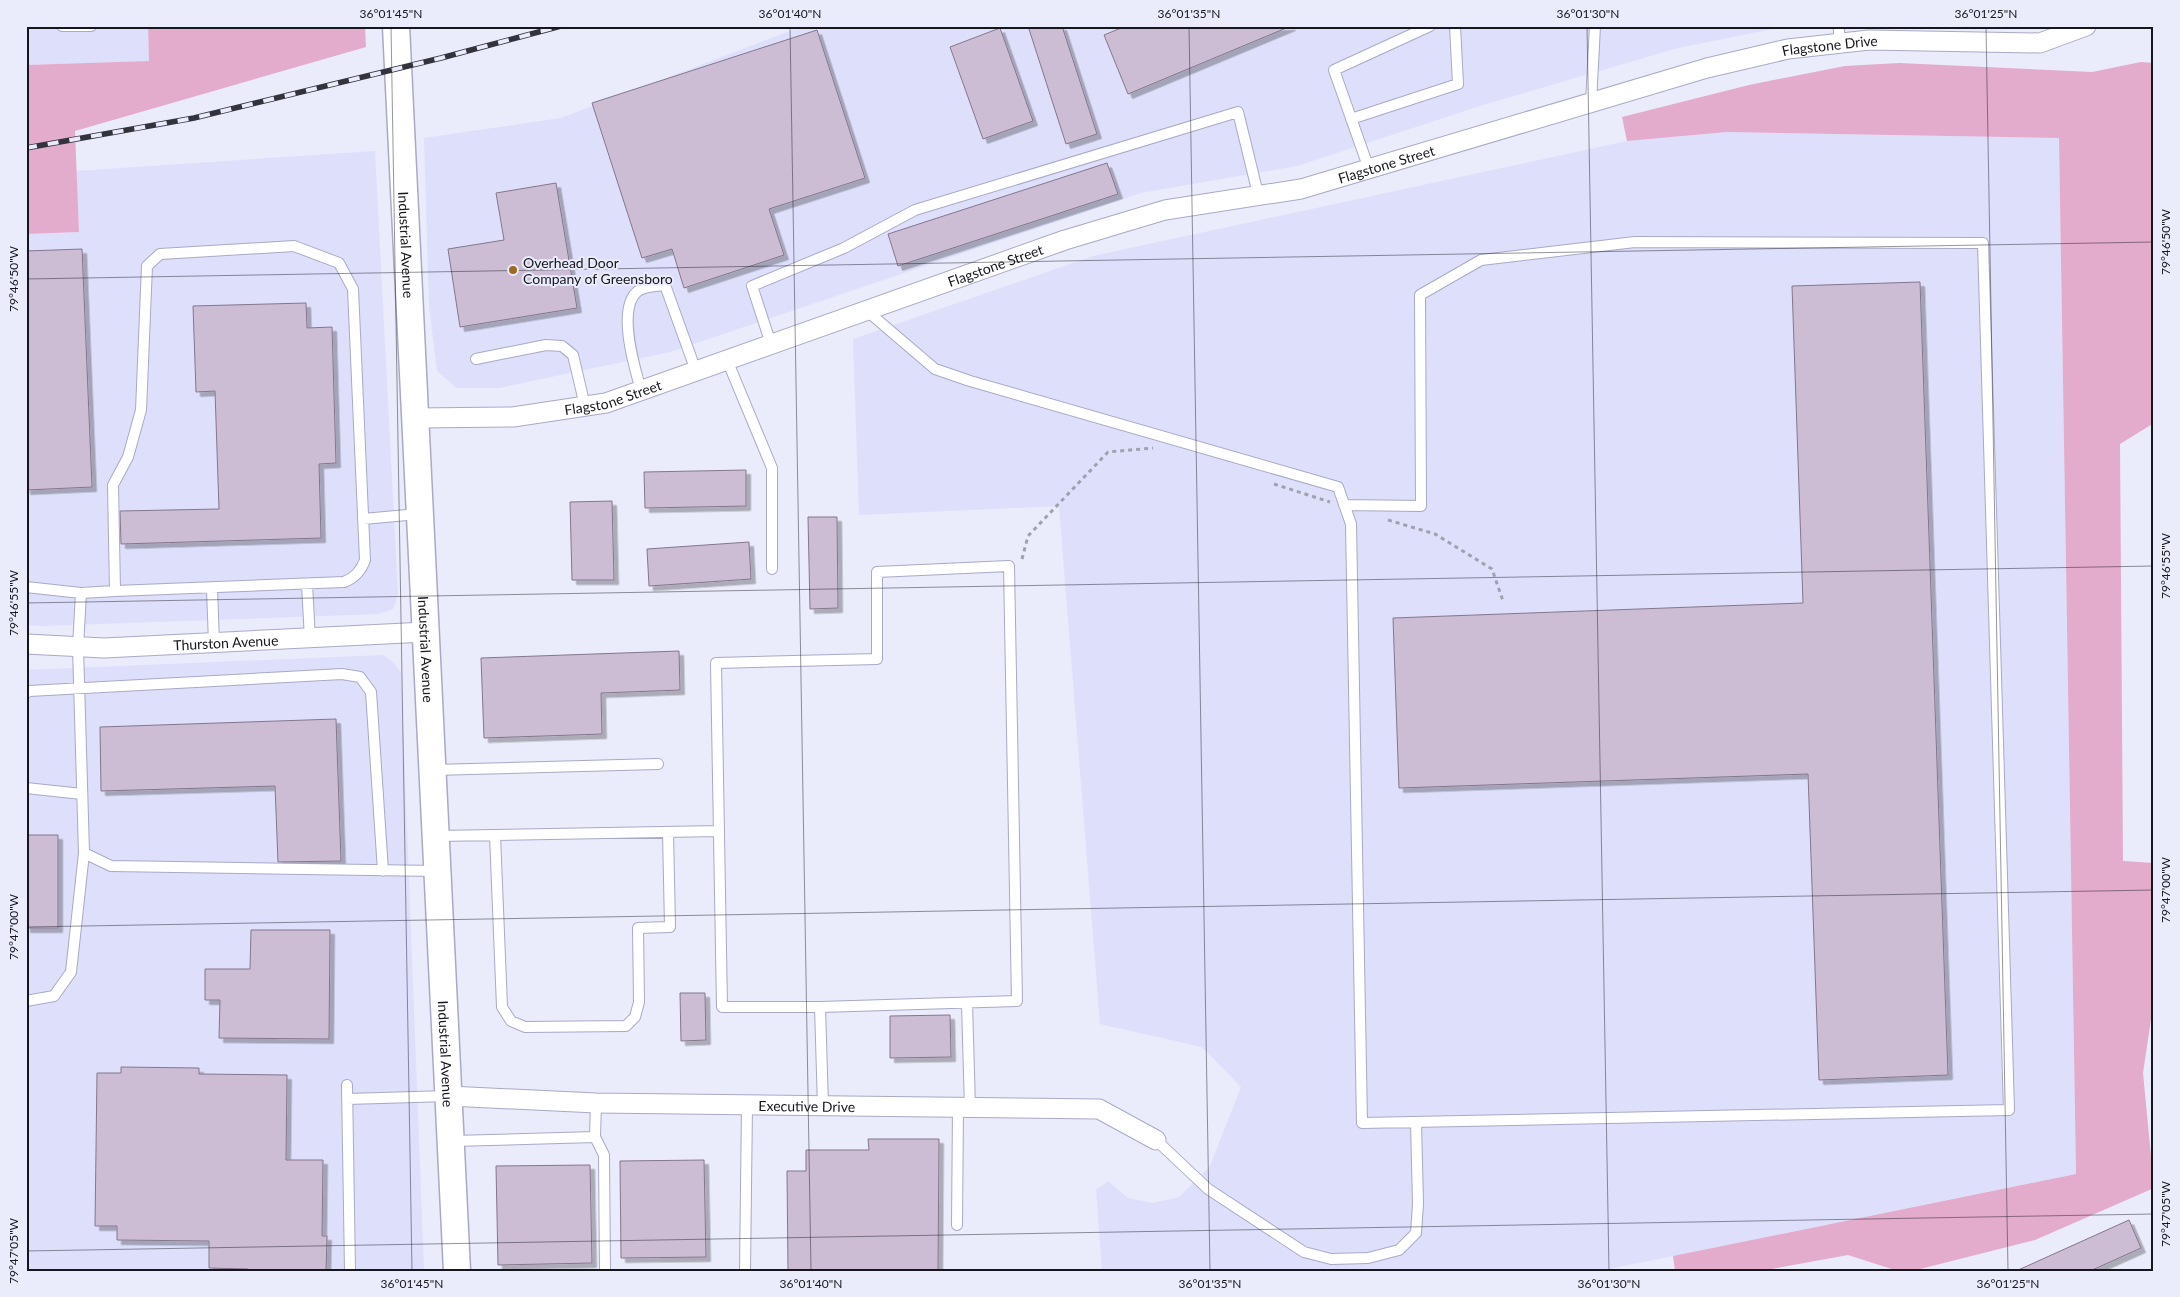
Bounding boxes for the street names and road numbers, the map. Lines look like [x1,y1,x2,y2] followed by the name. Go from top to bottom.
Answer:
[1780,31,1878,59] street label: Flagstone Drive
[1336,141,1437,186] street label: Flagstone Street
[396,191,418,298] street label: Industrial Avenue
[945,240,1045,290] street label: Flagstone Street
[563,376,663,418] street label: Flagstone Street
[415,596,438,703] street label: Industrial Avenue
[173,631,279,653] street label: Thurston Avenue
[435,1000,457,1107] street label: Industrial Avenue
[758,1096,855,1115] street label: Executive Drive

